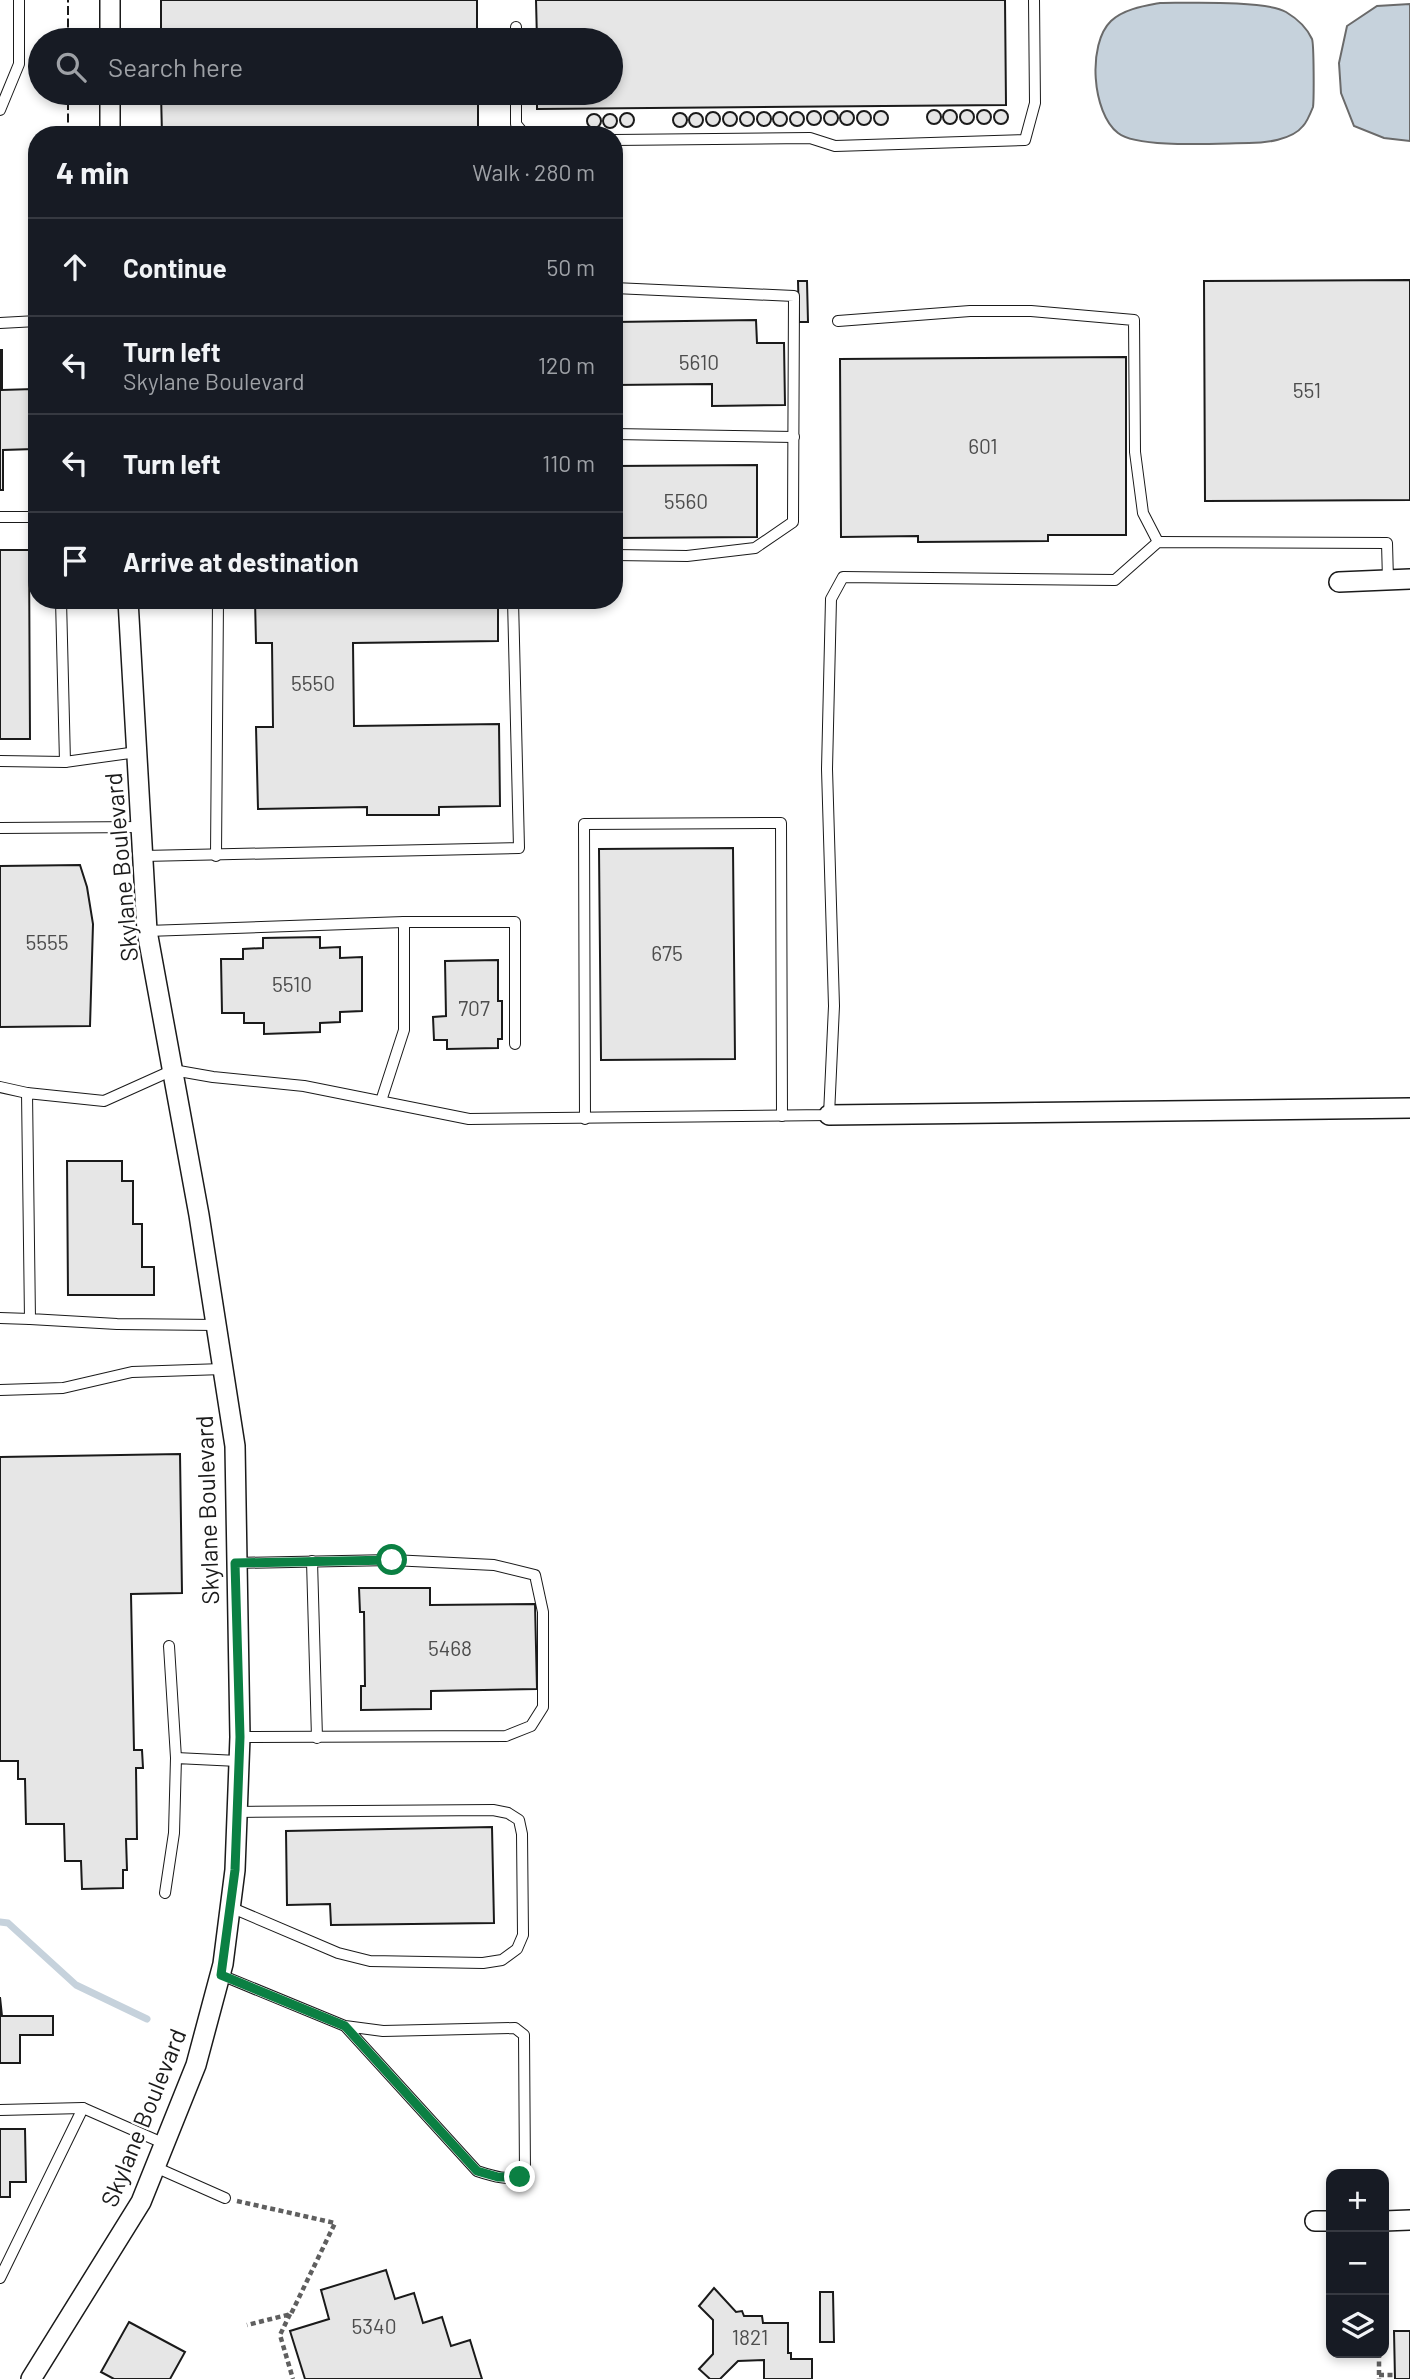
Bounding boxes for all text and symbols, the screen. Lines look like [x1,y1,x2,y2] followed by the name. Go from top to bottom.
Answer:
[28,28,623,105] search box
[52,48,90,86] icon: search
[108,51,243,82] text: Search here
[56,154,129,190] text: 4 min
[472,158,595,186] text: Walk · 280 m
[56,248,94,286] icon: ahead
[123,252,227,283] text: Continue
[547,253,595,281] text: 50 m
[123,336,221,367] text: Turn left
[56,346,94,384] icon: left
[679,349,719,374] house number: 5610
[538,351,595,379] text: 120 m
[123,367,305,395] text: Skylane Boulevard
[1293,377,1321,402] house number: 551
[968,433,998,458] house number: 601
[56,444,94,482] icon: left
[123,448,221,479] text: Turn left
[542,449,595,477] text: 110 m
[664,488,708,513] house number: 5560
[56,542,94,580] icon: arrive
[123,546,359,577] text: Arrive at destination
[291,670,335,695] house number: 5550
[98,772,143,963] street label: Skylane Boulevard
[25,929,69,954] house number: 5555
[651,940,683,965] house number: 675
[272,971,312,996] house number: 5510
[458,995,490,1020] house number: 707
[189,1415,224,1605] street label: Skylane Boulevard
[376,1544,407,1575] route start
[428,1635,472,1660] house number: 5468
[94,2024,192,2211] street label: Skylane Boulevard
[504,2161,535,2192] route end
[1326,2169,1389,2358] map controls
[1326,2169,1389,2232] button: +
[1326,2232,1389,2295] button: −
[1326,2295,1389,2358] button: layers
[351,2313,397,2338] house number: 5340
[732,2324,768,2349] house number: 1821

